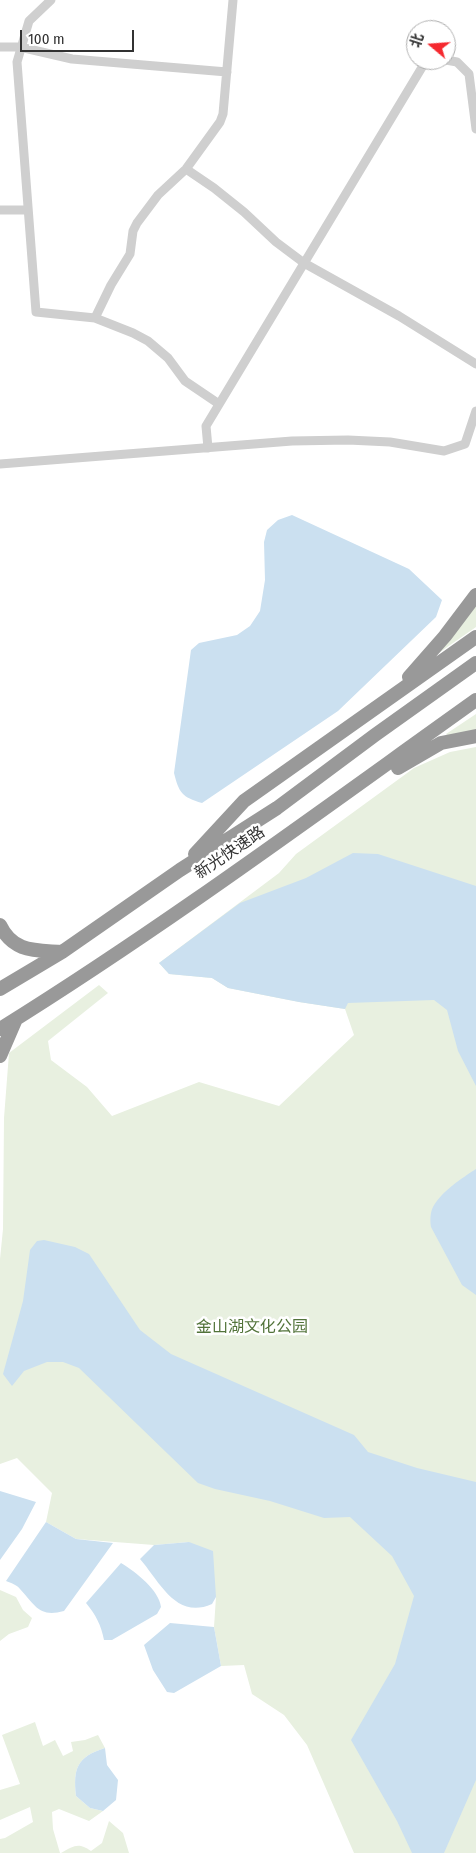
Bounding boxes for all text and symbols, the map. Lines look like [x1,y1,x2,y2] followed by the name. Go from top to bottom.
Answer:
[22,20,136,52] scale bar
[406,20,456,70] north arrow
[28,30,65,48] text: 100 m
[407,31,427,50] text: 北
[191,823,269,883] street label: 新光快速路
[196,1318,308,1338] park label: 金山湖文化公园

